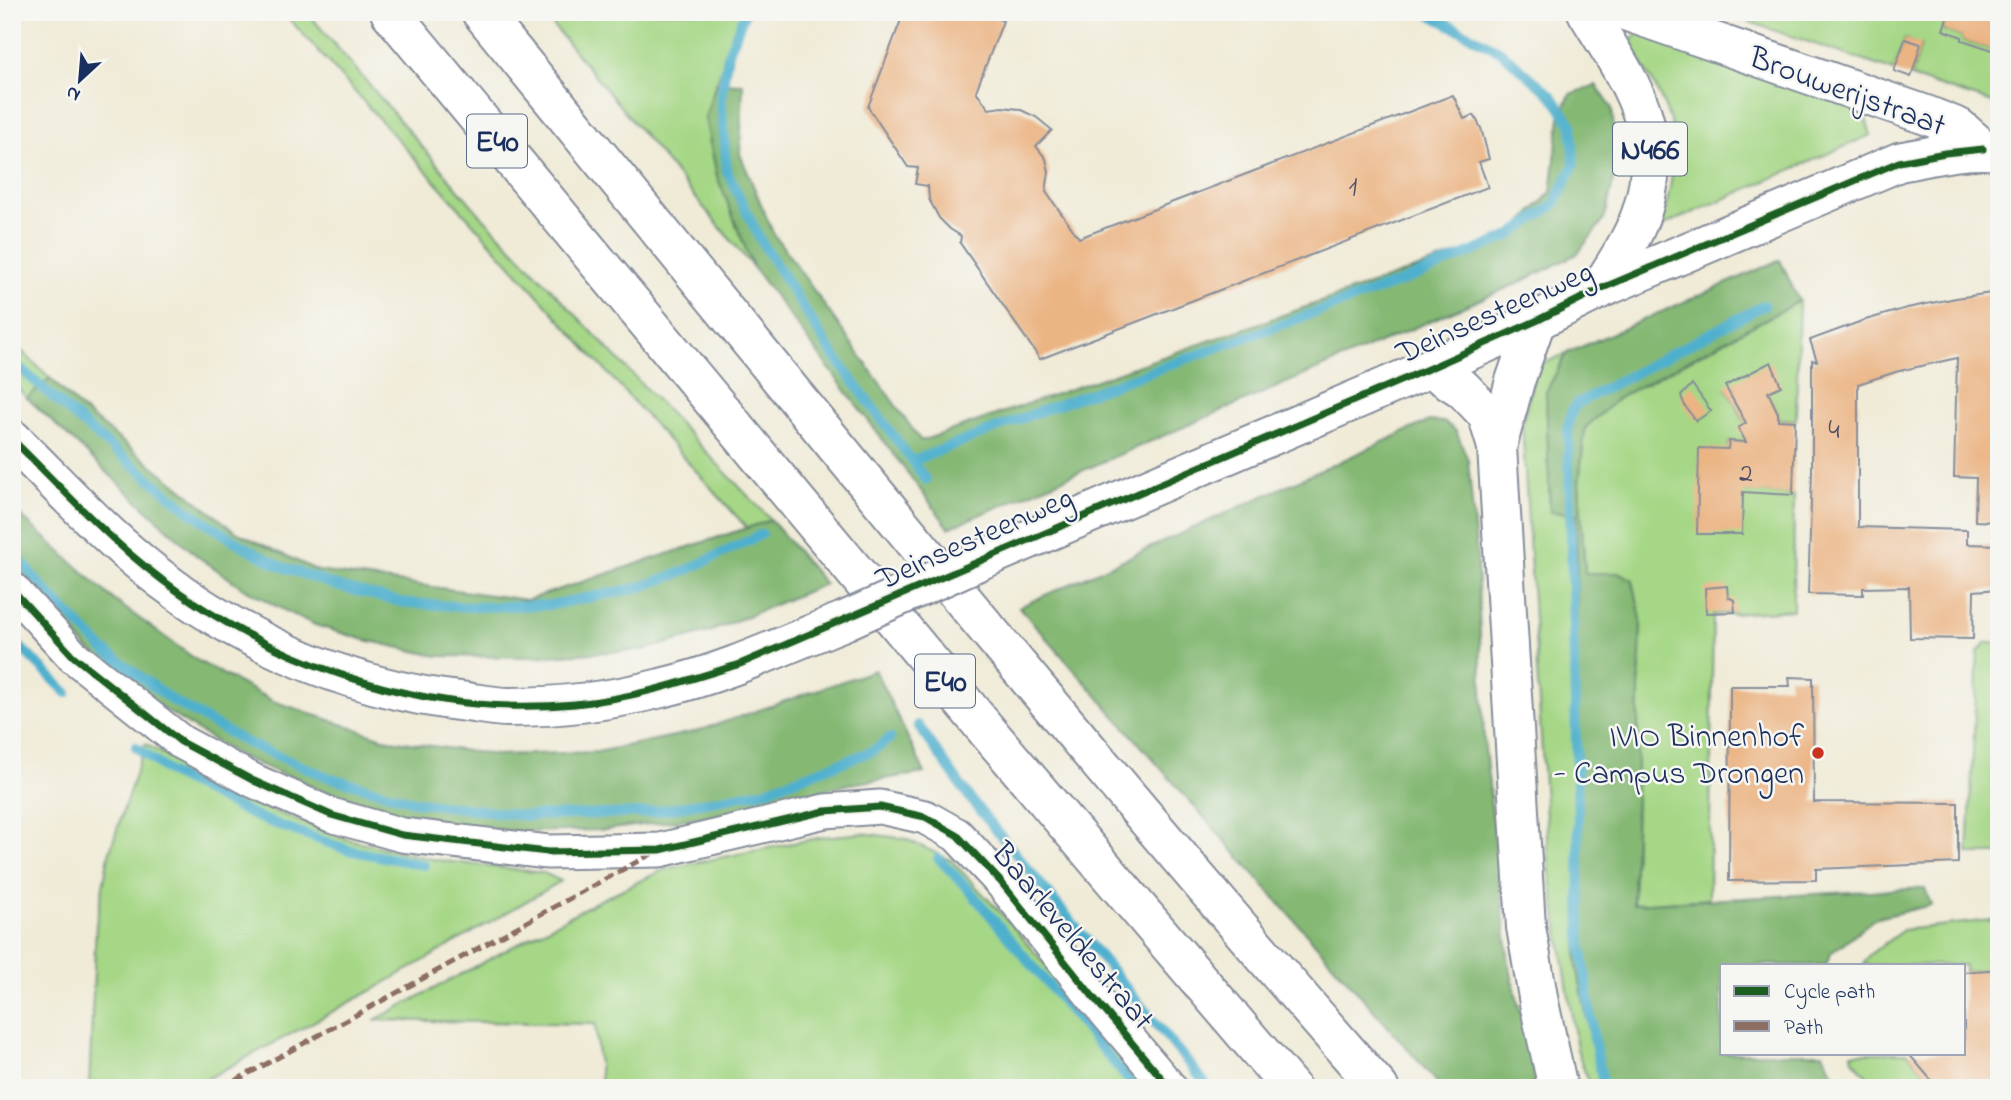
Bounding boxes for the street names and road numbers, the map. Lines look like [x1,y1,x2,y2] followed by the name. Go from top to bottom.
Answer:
[1741,36,1952,151] street label: Brouwerijstraat
[467,114,527,168] road number: E40
[1613,122,1687,176] road number: N466
[1388,250,1601,379] street label: Deinsesteenweg
[868,476,1081,605] street label: Deinsesteenweg
[915,654,975,708] road number: E40
[978,832,1164,1042] street label: Baarleveldestraat

